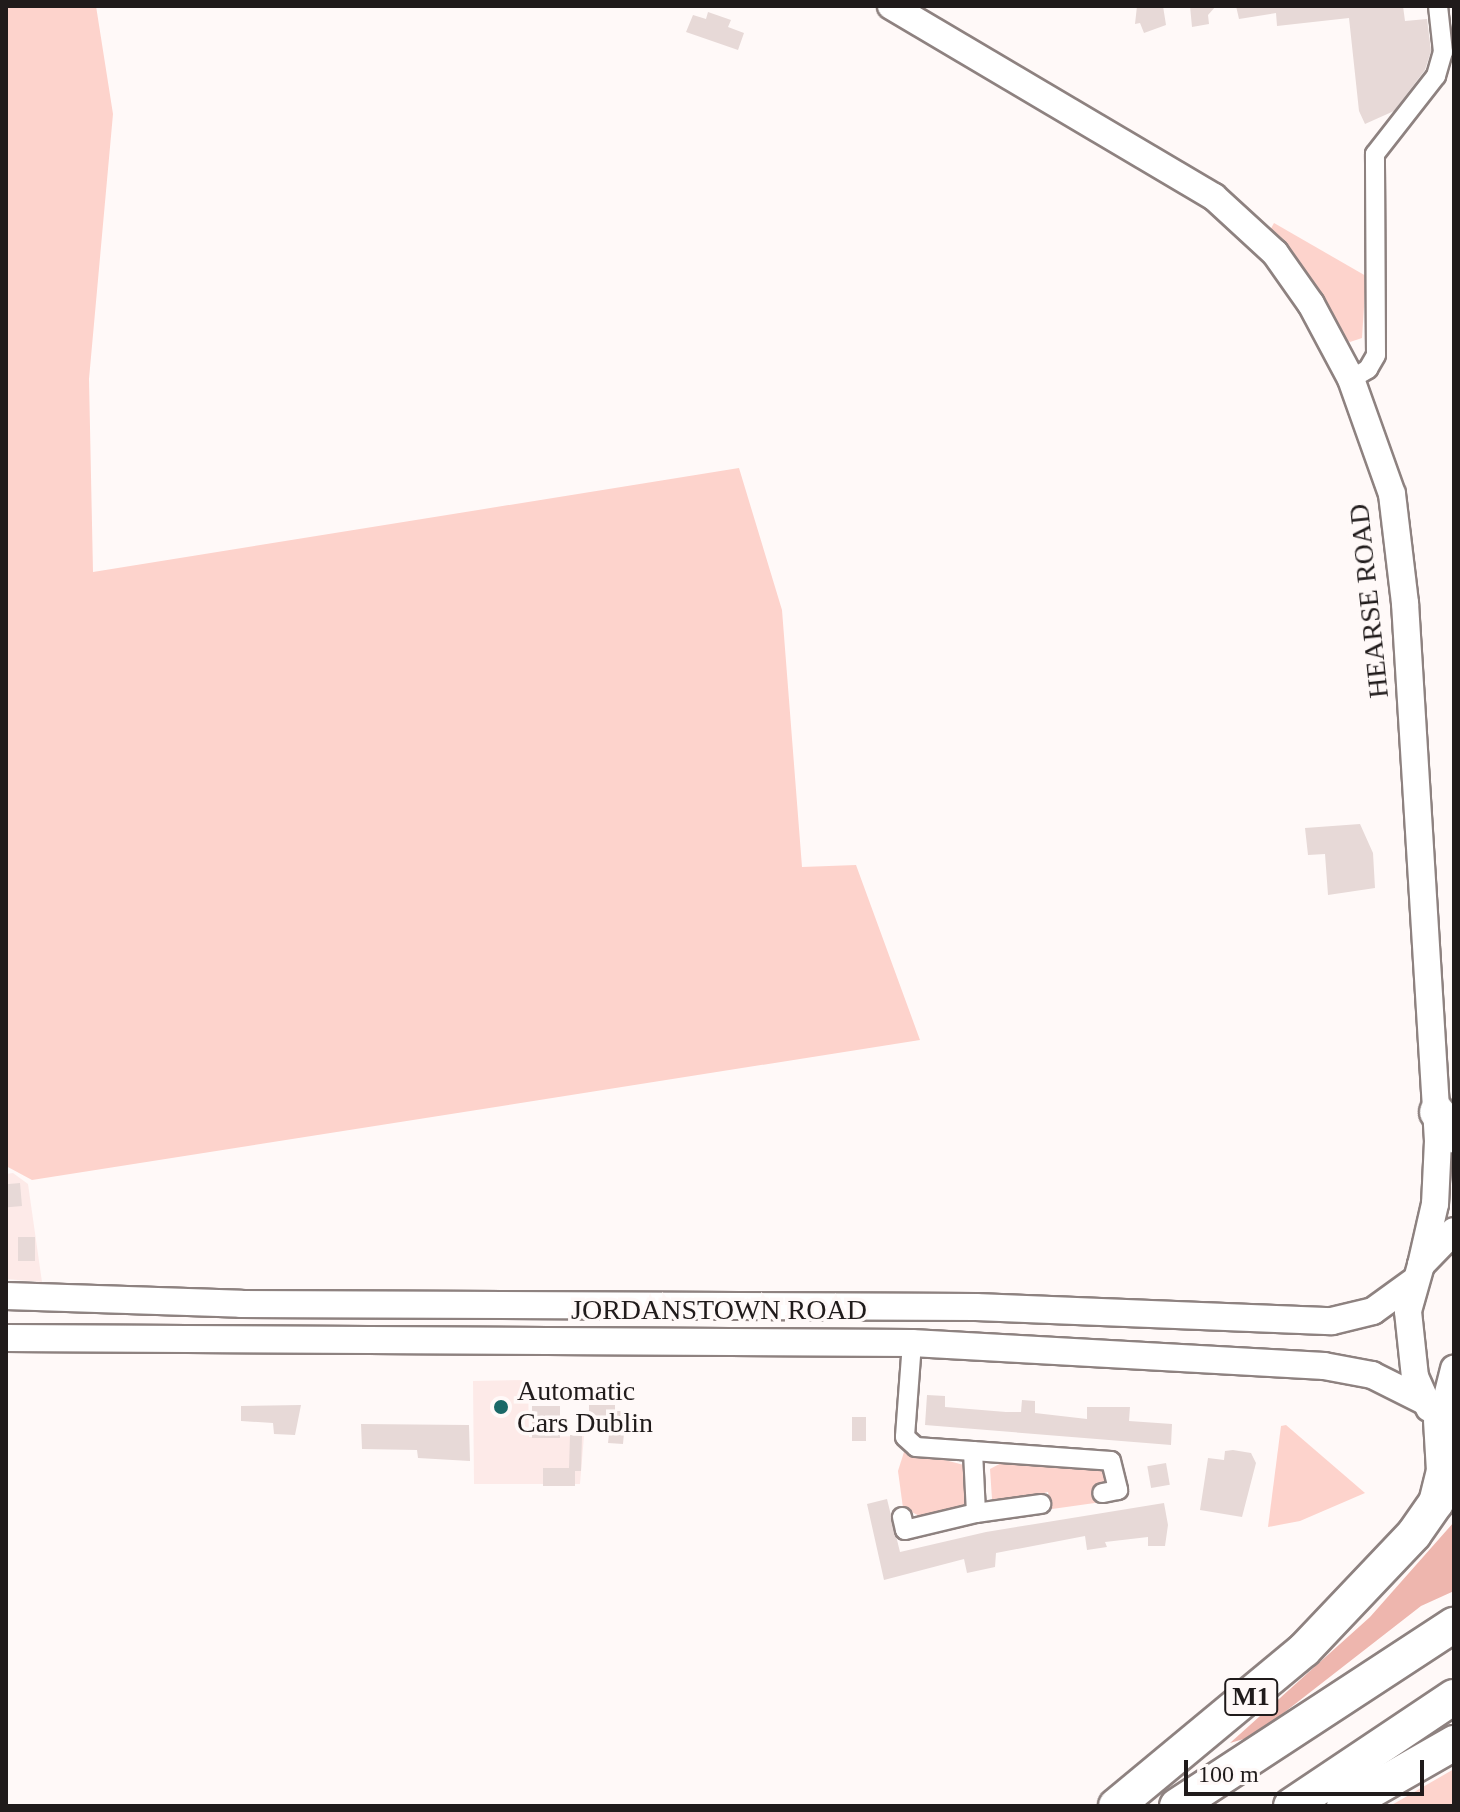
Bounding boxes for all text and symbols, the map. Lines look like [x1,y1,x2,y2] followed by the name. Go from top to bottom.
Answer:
[1342,502,1396,700] street label: HEARSE ROAD
[571,1293,867,1327] street label: JORDANSTOWN ROAD
[517,1374,653,1440] place label: Automatic Cars Dublin
[492,1398,510,1416] marker: Automatic Cars Dublin
[1223,1675,1279,1719] road number: M1
[1188,1744,1428,1794] scale bar
[1198,1761,1259,1787] text: 100 m

